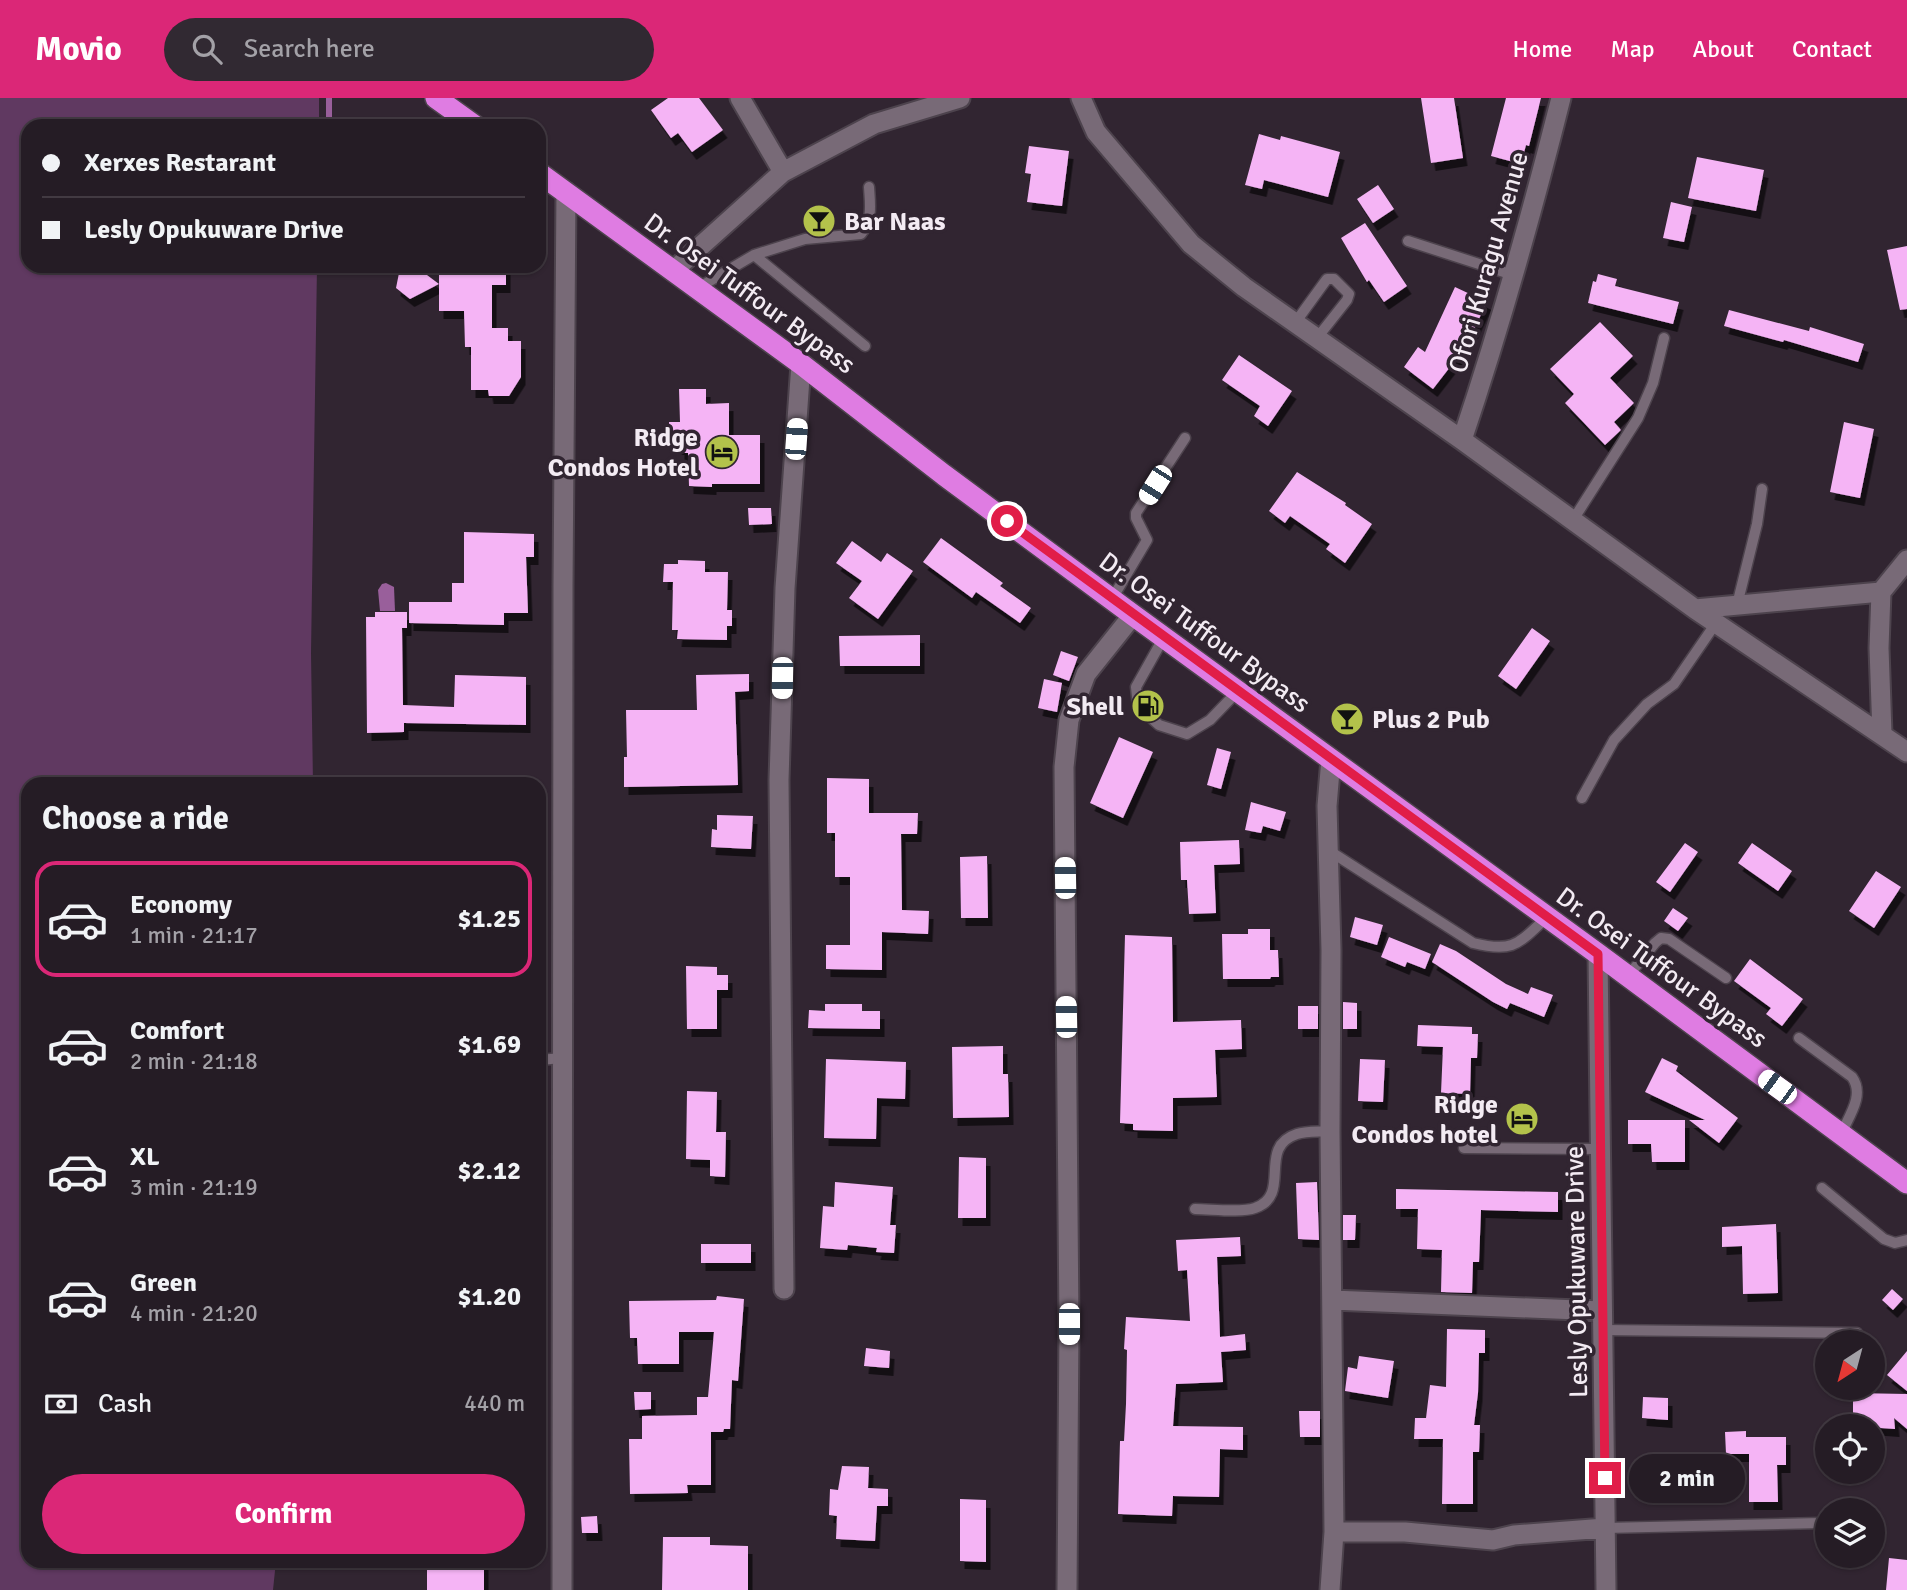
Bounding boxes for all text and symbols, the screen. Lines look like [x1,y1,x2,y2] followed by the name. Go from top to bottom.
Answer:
[164,18,654,81] search box
[35,29,122,70] text: Movio
[188,30,226,68] icon: search
[244,33,375,65] text: Search here
[1512,34,1572,64] text: Home
[1610,34,1655,64] text: Map
[1693,34,1754,64] text: About
[1792,34,1872,64] text: Contact
[84,147,276,179] text: Xerxes Restarant
[1442,148,1536,377] street label: Ofori Kuragu Avenue
[800,202,838,240] bar icon: Bar Naas
[844,206,946,238] place label: Bar Naas
[638,207,861,381] street label: Dr. Osei Tuffour Bypass
[84,214,344,246] text: Lesly Opukuware Drive
[785,417,808,461] car
[548,422,698,484] place label: Ridge Condos Hotel
[703,433,741,471] hotel icon: Ridge Condos Hotel
[1135,462,1176,508] car
[991,505,1023,537] route start
[1093,546,1316,720] street label: Dr. Osei Tuffour Bypass
[772,657,793,699] car
[1129,687,1167,725] fuel station icon: Shell
[1066,691,1124,723] place label: Shell
[1328,700,1366,738] bar icon: Plus 2 Pub
[1372,704,1490,736] place label: Plus 2 Pub
[42,799,229,838] text: Choose a ride
[1055,857,1076,899] car
[1550,881,1773,1055] street label: Dr. Osei Tuffour Bypass
[46,888,109,951] icon: car
[130,889,232,921] text: Economy
[457,903,521,935] text: $1.25
[130,921,258,950] text: 1 min · 21:17
[1056,996,1077,1038] car
[46,1014,109,1077] icon: car
[130,1015,224,1047] text: Comfort
[457,1029,521,1061] text: $1.69
[130,1047,258,1076] text: 2 min · 21:18
[1754,1066,1801,1108] car
[1351,1089,1498,1151] place label: Ridge Condos hotel
[1503,1100,1541,1138] hotel icon: Ridge Condos hotel
[46,1140,109,1203] icon: car
[130,1141,160,1173] text: XL
[1559,1146,1595,1398] street label: Lesly Opukuware Drive
[457,1155,521,1187] text: $2.12
[130,1173,258,1202] text: 3 min · 21:19
[46,1266,109,1329] icon: car
[130,1267,197,1299] text: Green
[457,1281,521,1313] text: $1.20
[130,1299,258,1328] text: 4 min · 21:20
[1059,1303,1080,1345] car
[1815,1330,1885,1400] north arrow
[1815,1330,1885,1568] map controls
[42,1385,80,1423] icon: cash
[98,1388,152,1420] text: Cash
[464,1389,525,1418] text: 440 m
[1815,1414,1885,1484] button: locate
[1630,1454,1745,1502] callout: 2 min
[1589,1462,1621,1494] route end
[1659,1464,1715,1493] text: 2 min
[42,1474,525,1554] button: Confirm
[1815,1498,1885,1568] button: layers

